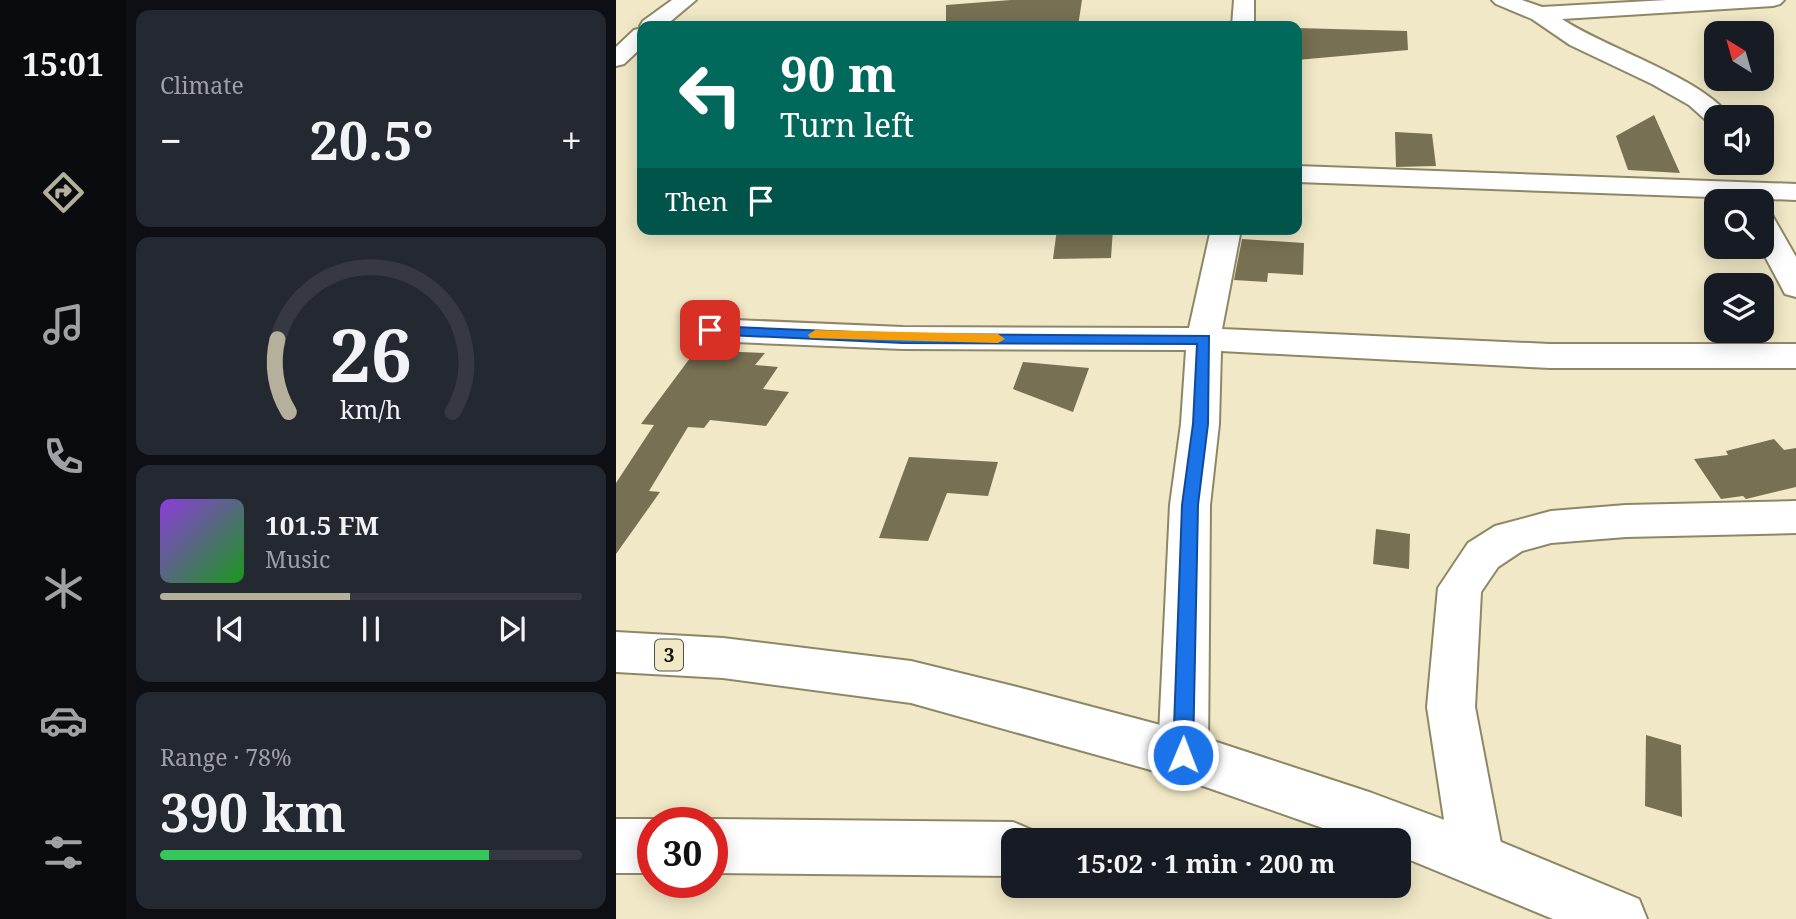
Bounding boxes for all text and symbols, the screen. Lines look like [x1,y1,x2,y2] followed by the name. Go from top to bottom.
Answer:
[1704,21,1774,91] north arrow
[1704,21,1774,343] map controls
[780,40,896,106] text: 90 m
[22,42,104,85] text: 15:01
[665,49,756,140] icon: left
[160,69,244,101] text: Climate
[780,103,914,146] text: Turn left
[309,104,434,175] text: 20.5°
[1704,105,1774,175] button: sound
[160,114,182,166] text: −
[561,114,582,166] text: +
[39,168,88,217] icon: directions
[742,182,780,220] icon: arrive
[665,183,728,219] text: Then
[1704,189,1774,259] button: search
[1704,273,1774,343] button: layers
[39,300,88,349] icon: music
[680,300,740,360] pin
[330,304,412,403] text: 26
[691,311,729,349] icon: arrive
[340,392,402,426] text: km/h
[39,432,88,481] icon: phone
[265,507,379,543] text: 101.5 FM
[265,543,330,575] text: Music
[39,564,88,613] icon: climate
[211,610,249,648] icon: previous
[352,610,390,648] icon: pause
[493,610,531,648] icon: next
[655,640,683,670] road number: 3
[39,696,88,745] icon: car
[1146,718,1220,792] position arrow
[160,741,292,773] text: Range · 78%
[160,776,346,847] text: 390 km
[637,807,728,898] speed limit sign: 30
[39,828,88,877] icon: filters
[1076,845,1336,881] text: 15:02 · 1 min · 200 m

